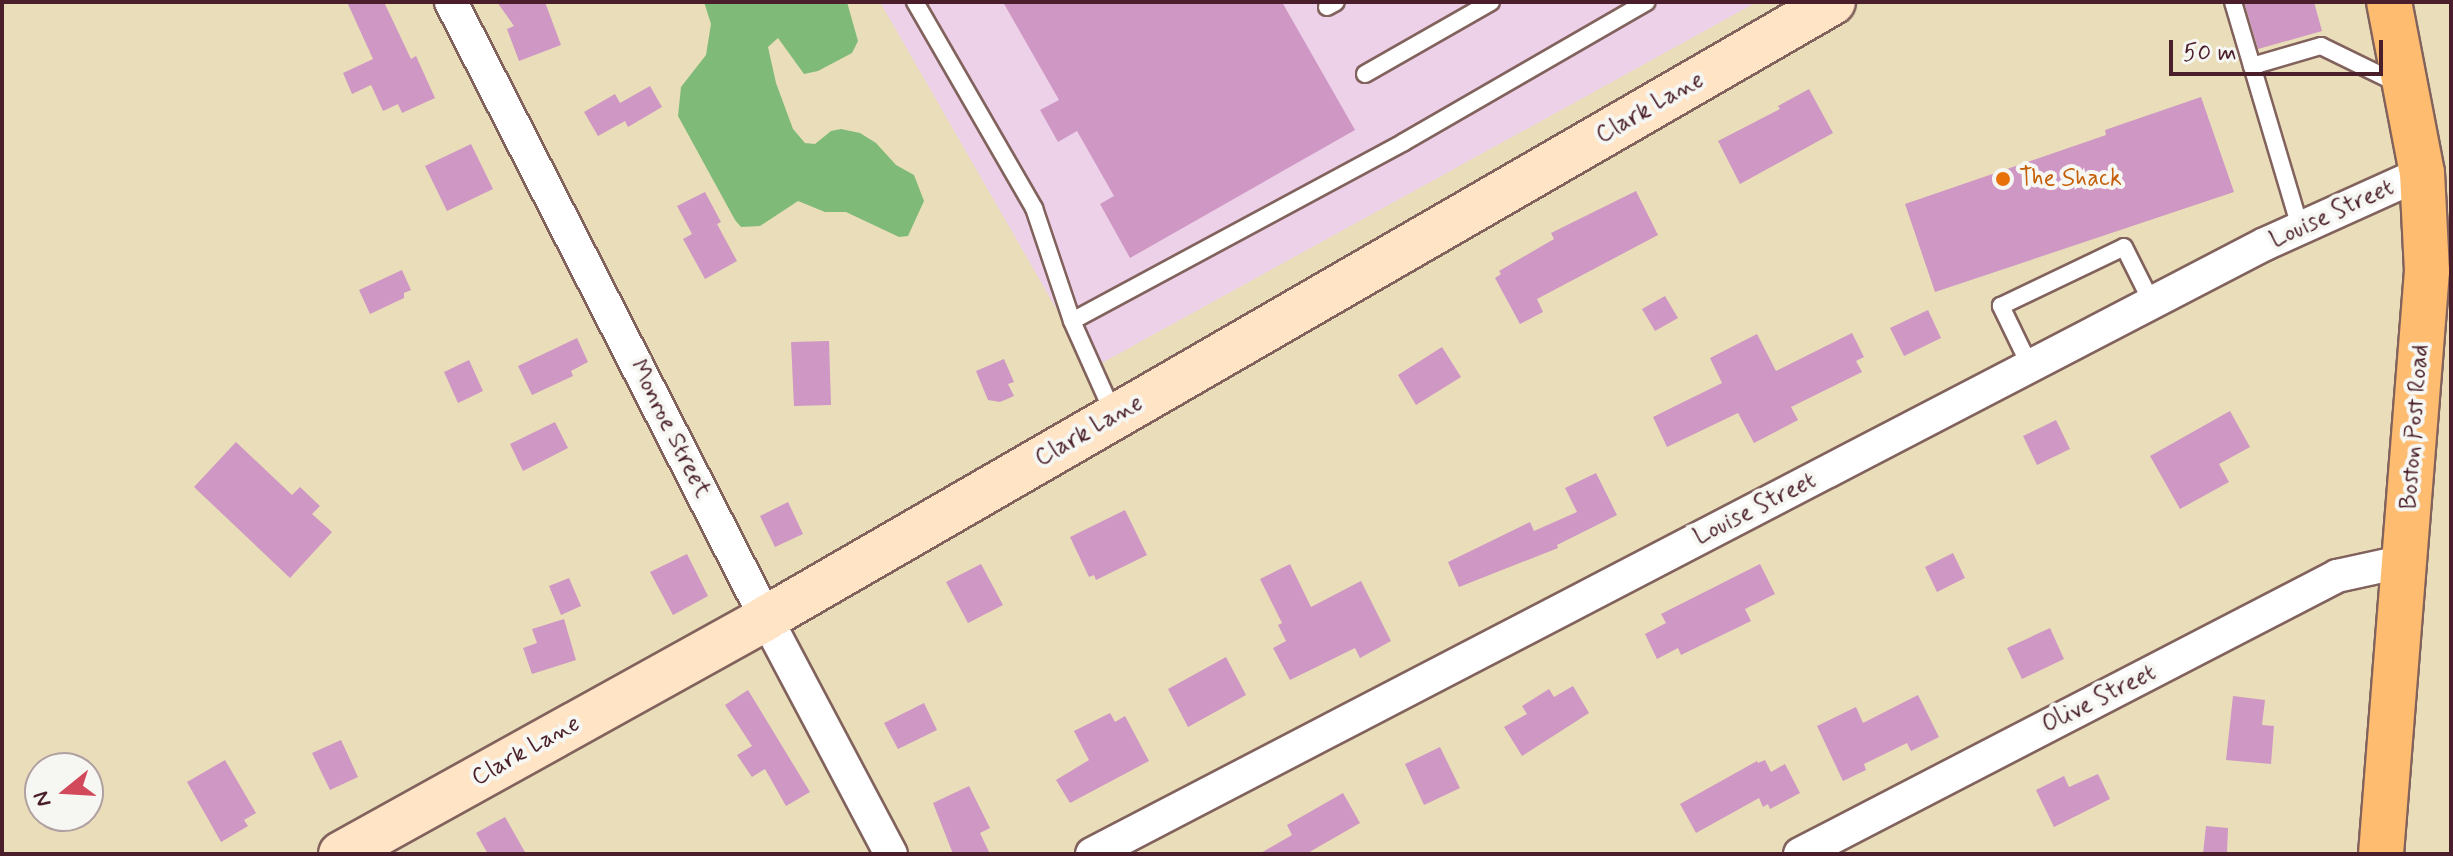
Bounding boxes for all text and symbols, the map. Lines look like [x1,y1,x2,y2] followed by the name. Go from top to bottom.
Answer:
[2173,24,2387,74] scale bar
[2183,38,2237,69] text: 50 m
[1592,66,1708,150] street label: Clark Lane
[2019,165,2122,193] place label: The Shack
[1994,170,2012,188] marker: The Shack
[2264,172,2400,256] street label: Louise Street
[2395,345,2435,509] street label: Boston Post Road
[623,355,717,503] street label: Monroe Street
[1031,389,1147,473] street label: Clark Lane
[1687,465,1823,553] street label: Louise Street
[2036,657,2162,741] street label: Olive Street
[468,710,584,792] street label: Clark Lane
[24,752,104,832] north arrow
[27,788,59,810] text: N

